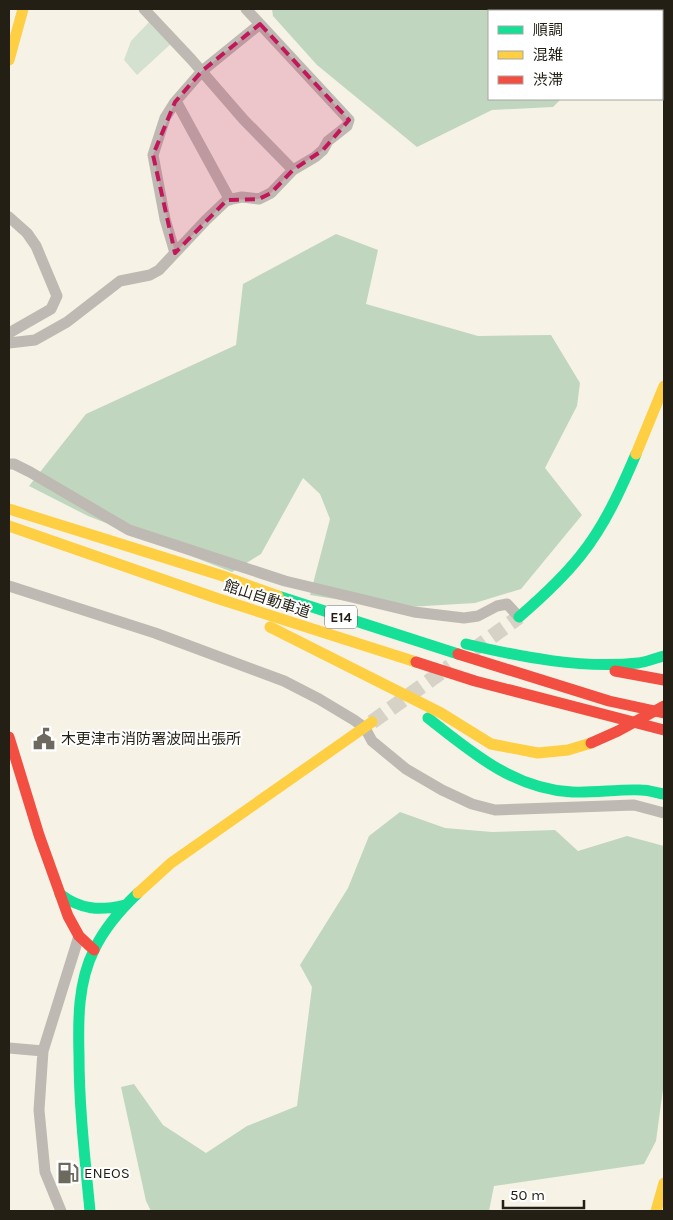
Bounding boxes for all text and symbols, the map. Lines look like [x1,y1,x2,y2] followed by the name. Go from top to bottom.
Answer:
[488,10,663,100] legend
[533,21,563,39] text: 順調
[533,46,563,64] text: 混雑
[533,71,563,89] text: 渋滞
[221,577,313,621] street label: 館山自動車道
[325,606,357,628] road number: E14
[31,726,57,752] public building icon: 木更津市消防署波岡出張所
[61,730,241,748] place label: 木更津市消防署波岡出張所
[55,1160,81,1186] fuel station icon: ENEOS
[84,1164,130,1182] place label: ENEOS
[503,1178,584,1210] scale bar
[510,1186,545,1204] text: 50 m

